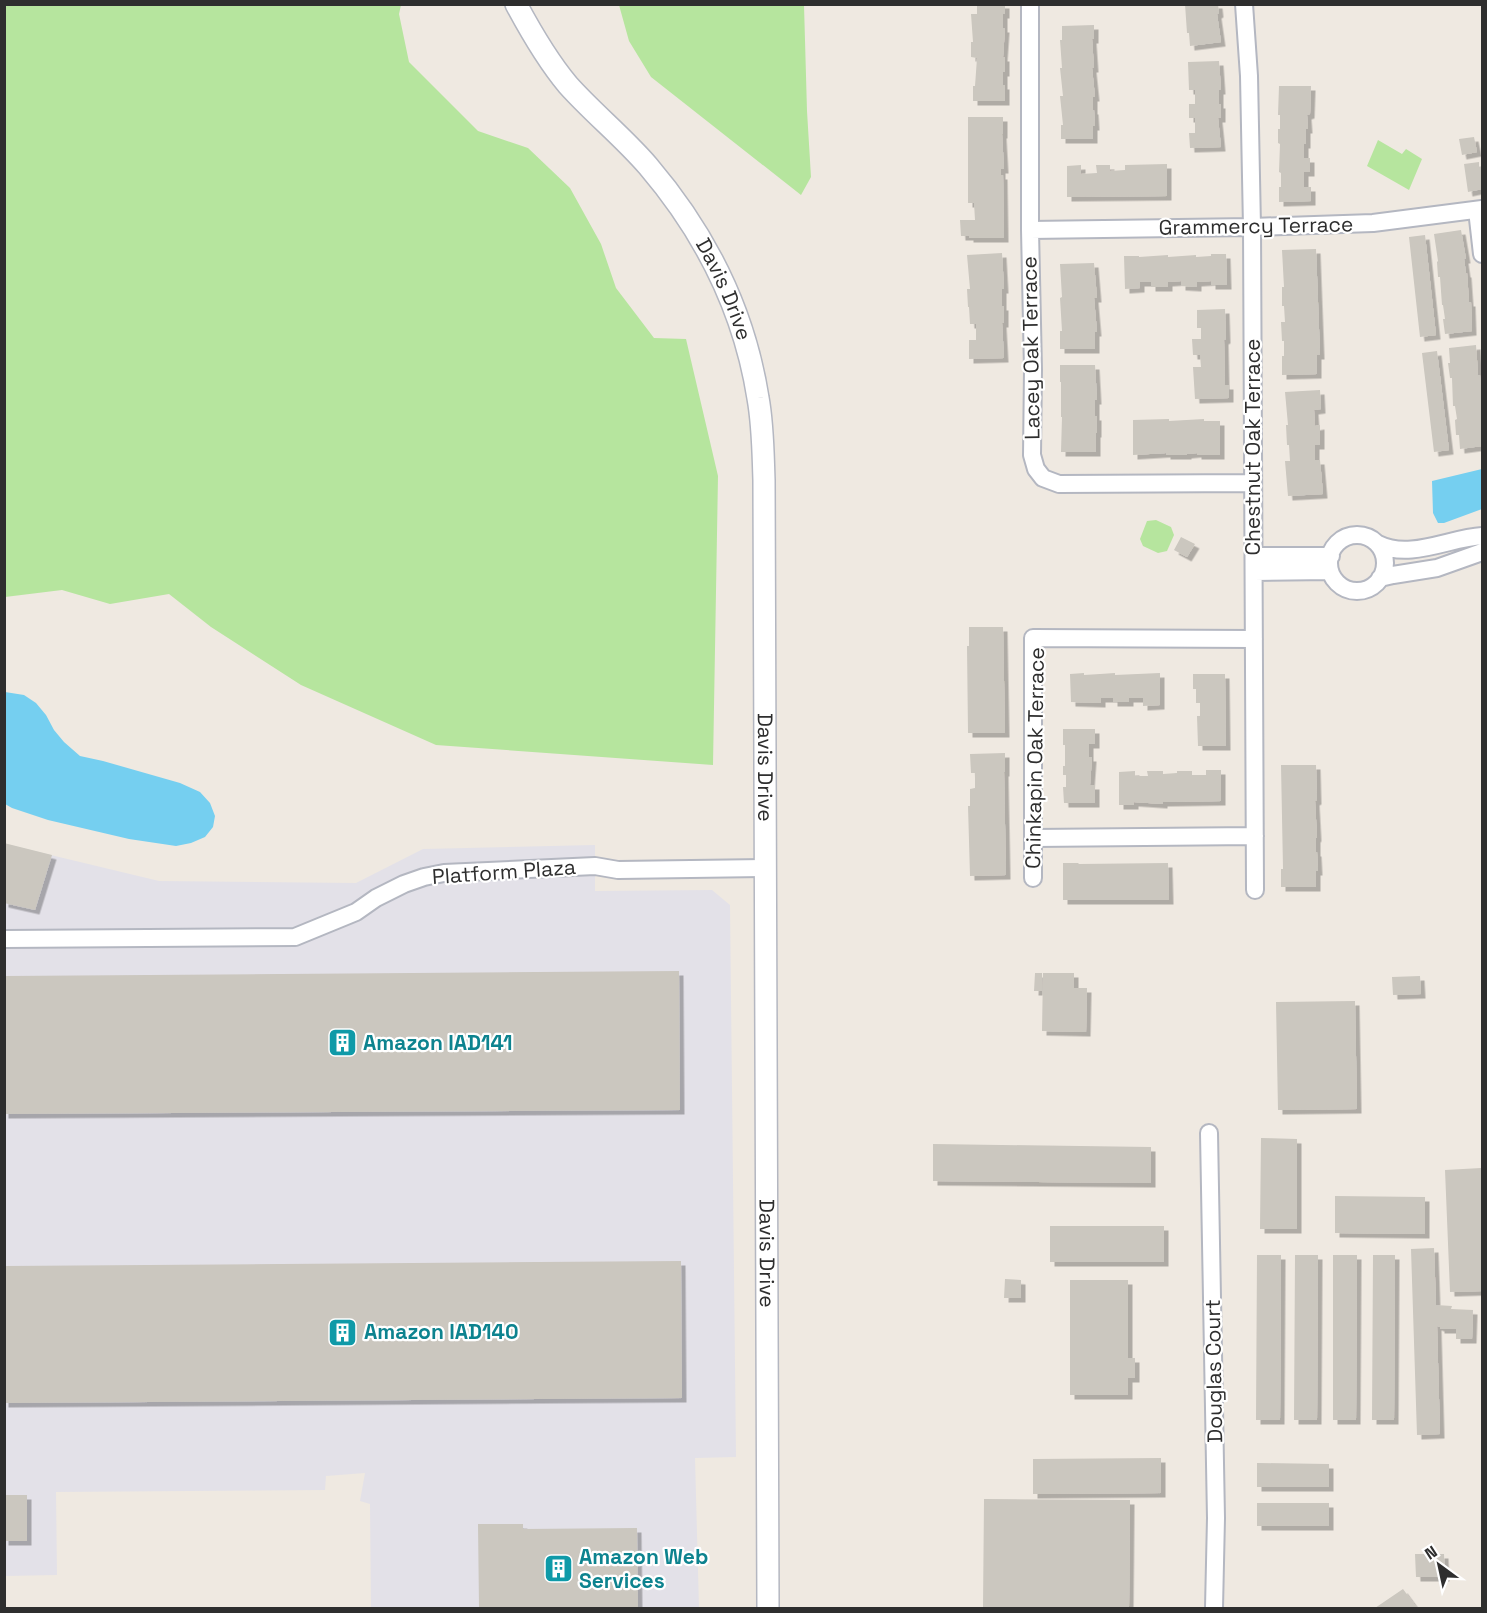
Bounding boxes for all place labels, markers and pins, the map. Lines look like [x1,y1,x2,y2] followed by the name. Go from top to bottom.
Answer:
[326,1027,358,1059] building icon: Amazon IAD141
[363,1029,513,1056] place label: Amazon IAD141
[327,1316,359,1348] building icon: Amazon IAD140
[364,1318,519,1345] place label: Amazon IAD140
[579,1543,708,1594] place label: Amazon Web Services
[542,1553,574,1585] building icon: Amazon Web Services

